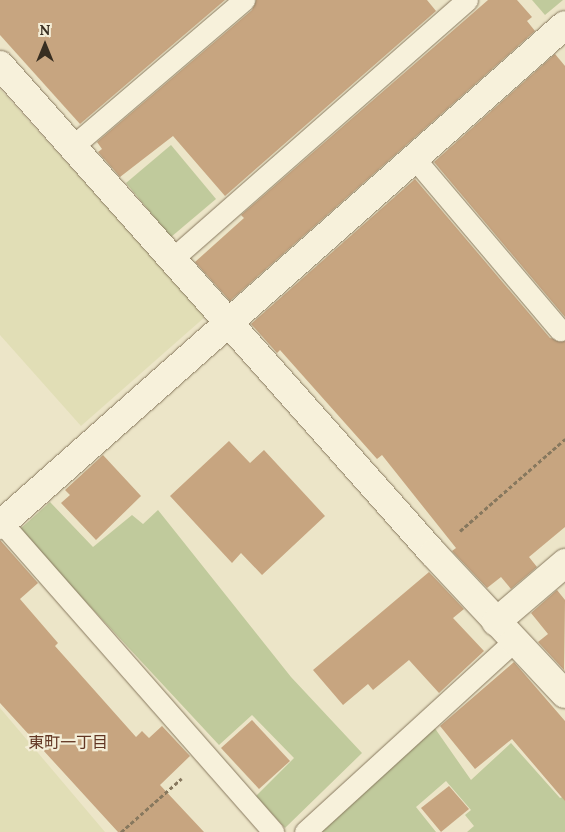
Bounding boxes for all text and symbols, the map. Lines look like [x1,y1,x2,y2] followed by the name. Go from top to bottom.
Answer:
[20,20,70,70] north arrow
[40,21,50,39] text: N
[28,732,108,752] district label: 東町一丁目

